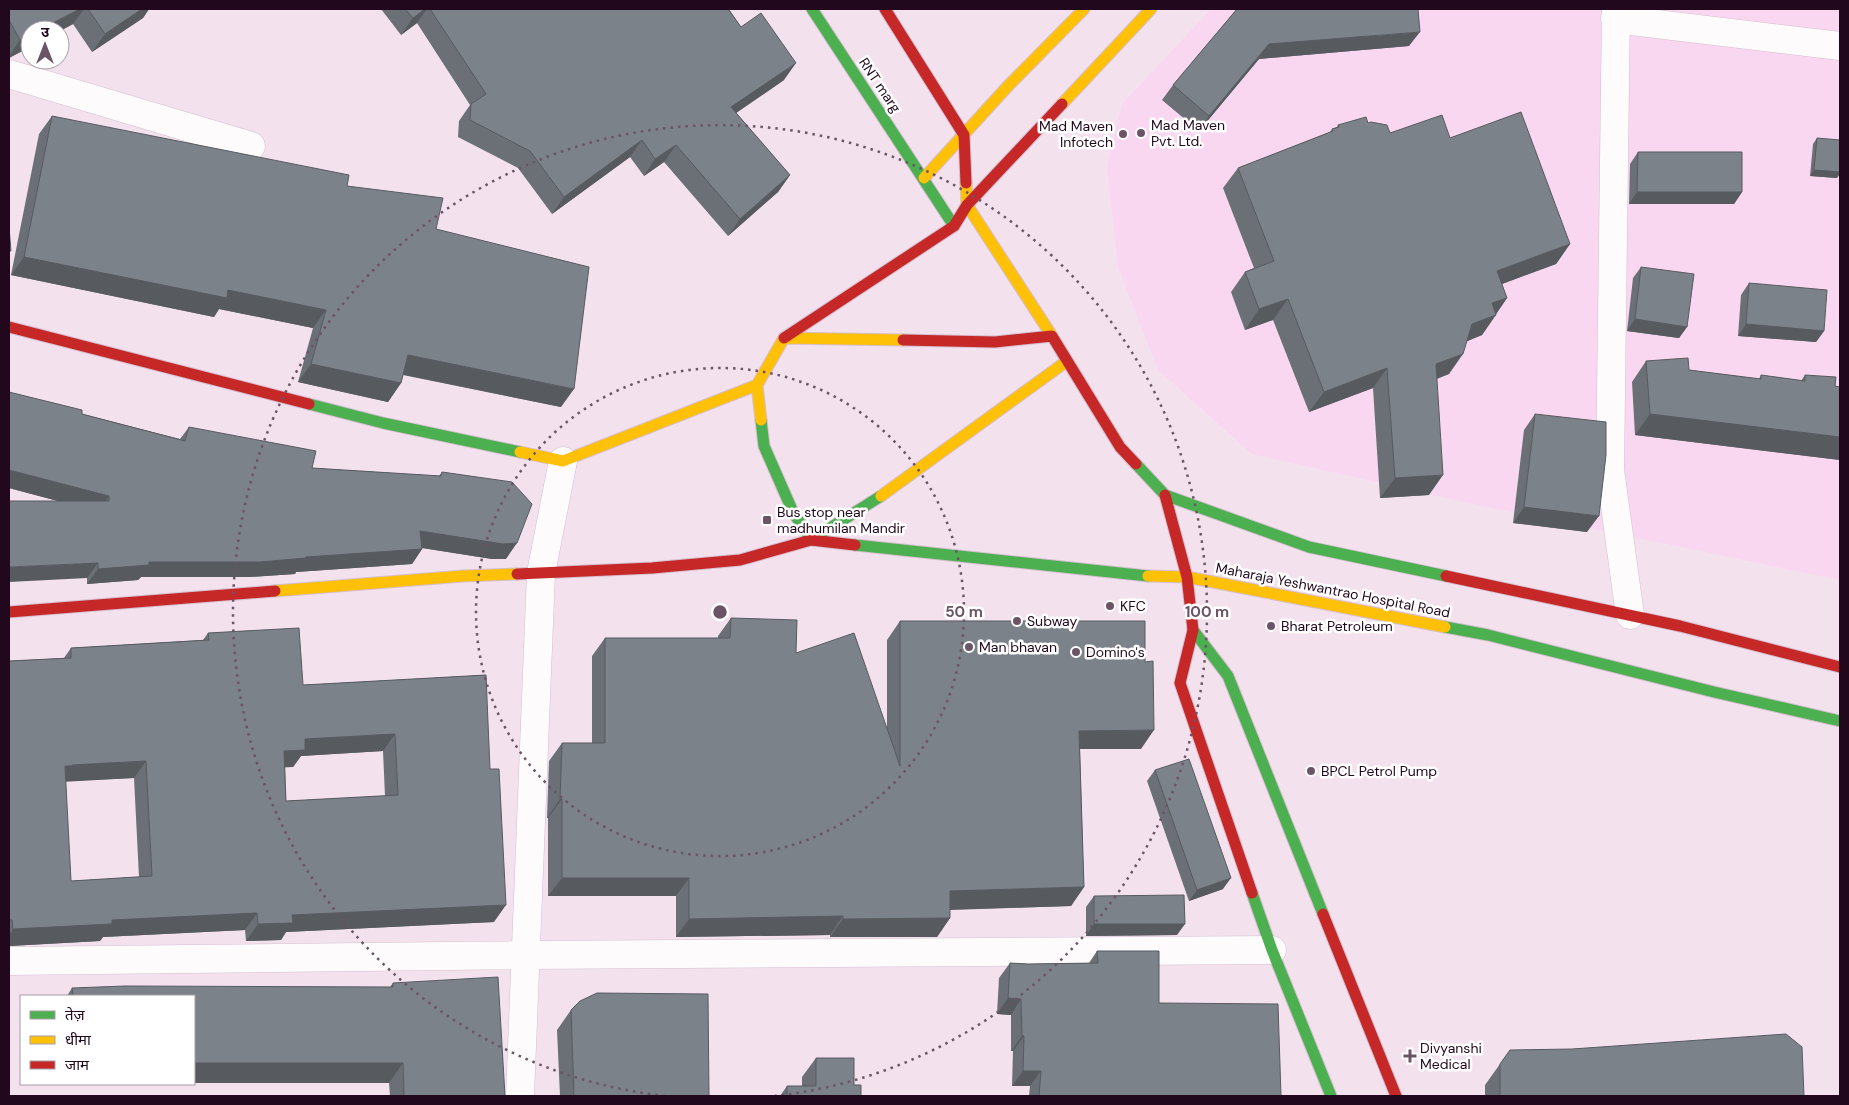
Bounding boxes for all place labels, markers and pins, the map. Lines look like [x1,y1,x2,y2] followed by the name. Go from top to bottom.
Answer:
[1151,116,1225,150] place label: Mad Maven Pvt. Ltd.
[1039,117,1113,151] place label: Mad Maven Infotech
[1135,127,1147,139] marker: Mad Maven Pvt. Ltd.
[1117,128,1129,140] marker: Mad Maven Infotech
[777,503,905,537] place label: Bus stop near madhumilan Mandir
[761,514,773,526] marker: Bus stop near madhumilan Mandir
[1120,597,1146,615] place label: KFC
[1104,600,1116,612] marker: KFC
[711,603,729,621] centre of rings
[1027,612,1077,630] place label: Subway
[1011,615,1023,627] marker: Subway
[1281,617,1393,635] place label: Bharat Petroleum
[1265,620,1277,632] marker: Bharat Petroleum
[979,638,1057,656] place label: Man bhavan
[963,641,975,653] marker: Man bhavan
[1086,643,1145,661] place label: Domino's
[1070,646,1082,658] marker: Domino's
[1321,762,1437,780] place label: BPCL Petrol Pump
[1305,765,1317,777] marker: BPCL Petrol Pump
[1420,1039,1482,1073] place label: Divyanshi Medical
[1404,1050,1416,1062] marker: Divyanshi Medical

